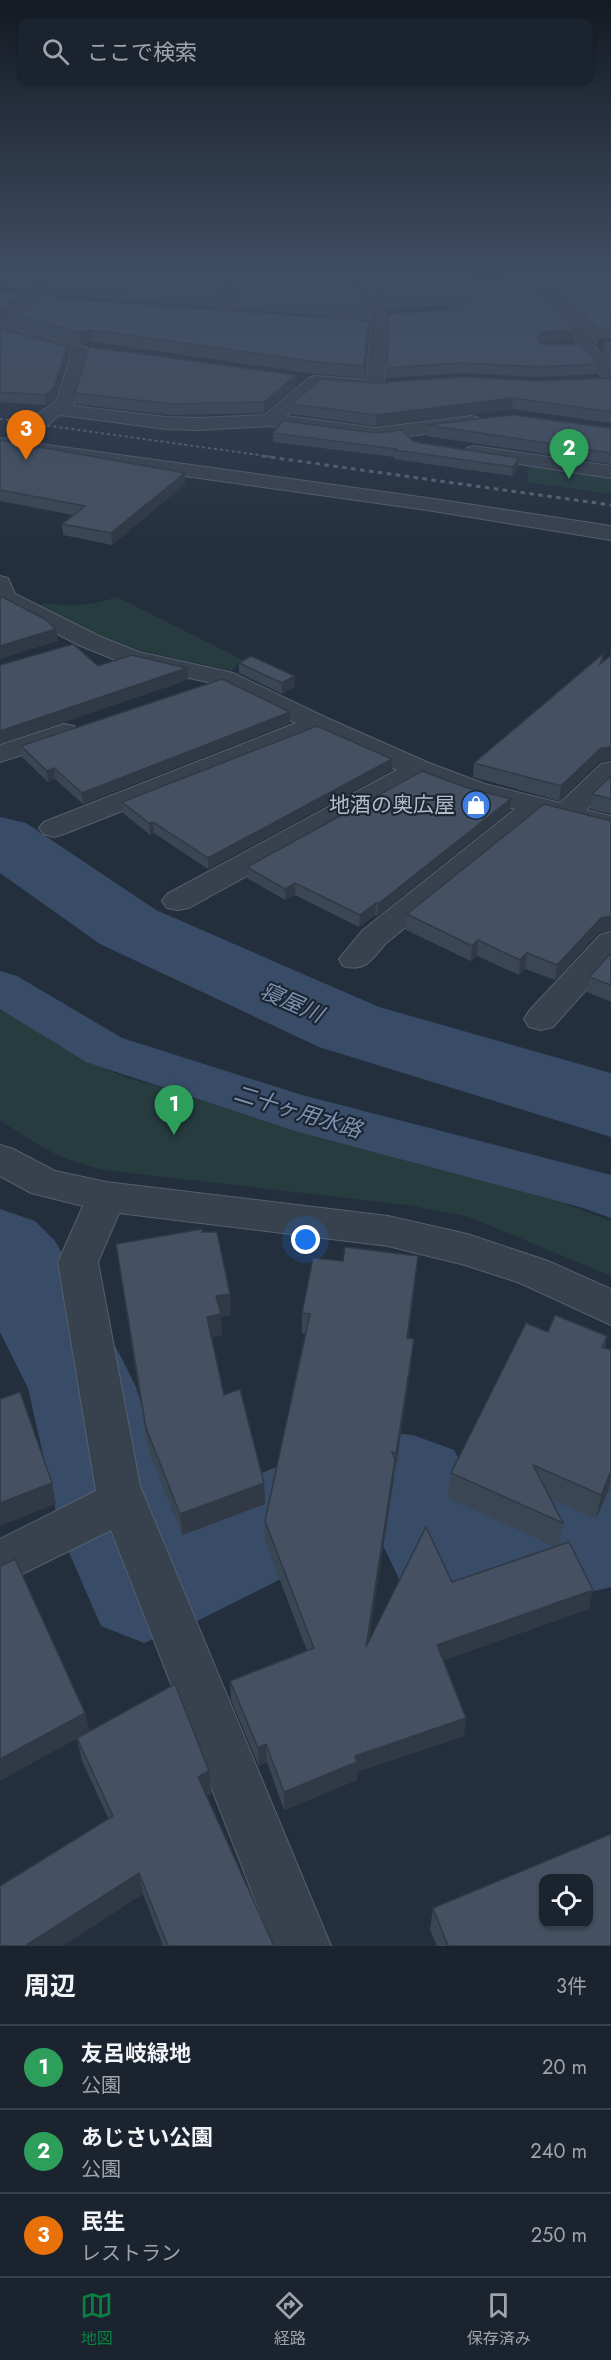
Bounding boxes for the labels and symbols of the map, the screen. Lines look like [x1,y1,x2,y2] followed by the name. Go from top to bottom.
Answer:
[6,410,46,460] pin: 3
[550,430,588,479] pin: 2
[460,789,492,821] shop icon: 地酒の奥広屋
[329,790,455,820] place label: 地酒の奥広屋
[255,974,330,1031] water label: 寝屋川
[230,1076,368,1146] water label: 二十ヶ用水路
[154,1086,194,1135] pin: 1
[291,1225,320,1254] your location

